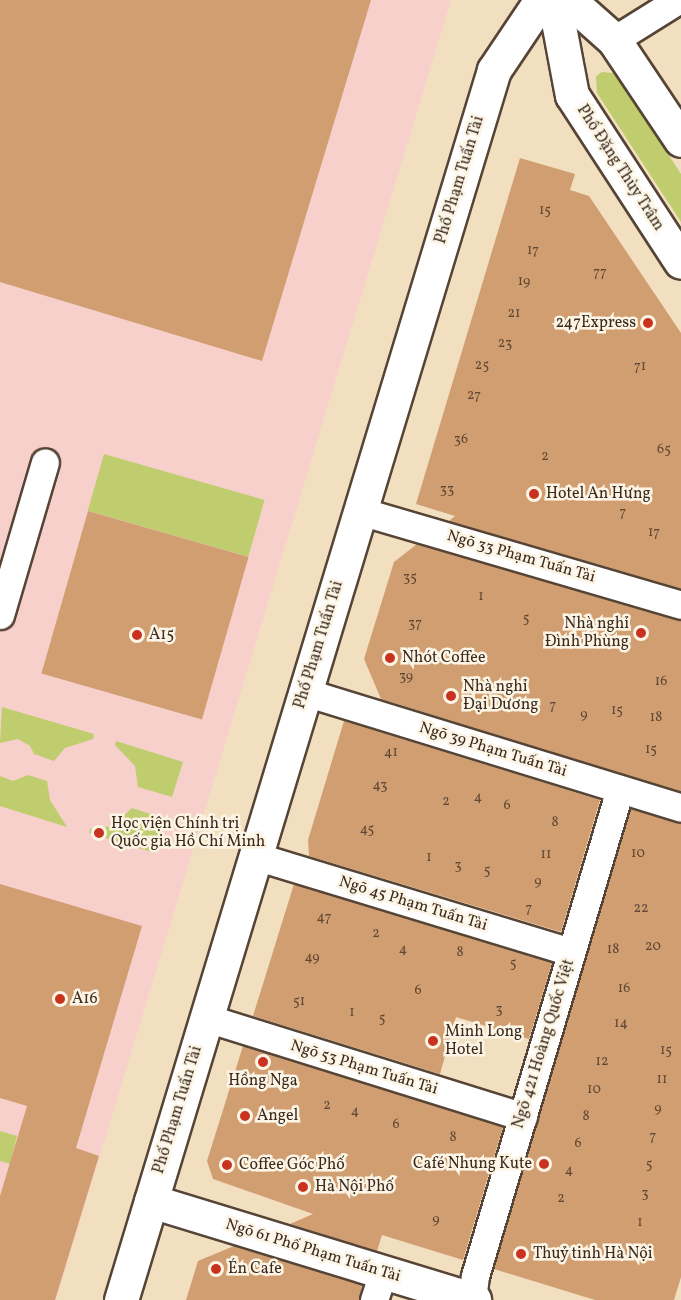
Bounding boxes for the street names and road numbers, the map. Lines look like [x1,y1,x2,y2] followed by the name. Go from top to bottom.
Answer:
[572,101,668,235] street label: Phố Đặng Thùy Trâm
[431,113,489,247] street label: Phố Phạm Tuấn Tài
[444,526,598,588] street label: Ngõ 33 Phạm Tuấn Tài
[290,578,348,712] street label: Phố Phạm Tuấn Tài
[416,718,570,782] street label: Ngõ 39 Phạm Tuấn Tài
[336,872,490,936] street label: Ngõ 45 Phạm Tuấn Tài
[509,957,579,1131] street label: Ngõ 421 Hoàng Quốc Việt
[288,1036,440,1100] street label: Ngõ 53 Phạm Tuấn Tài
[149,1043,207,1177] street label: Phố Phạm Tuấn Tài
[223,1215,403,1287] street label: Ngõ 61 Phố Phạm Tuấn Tài

